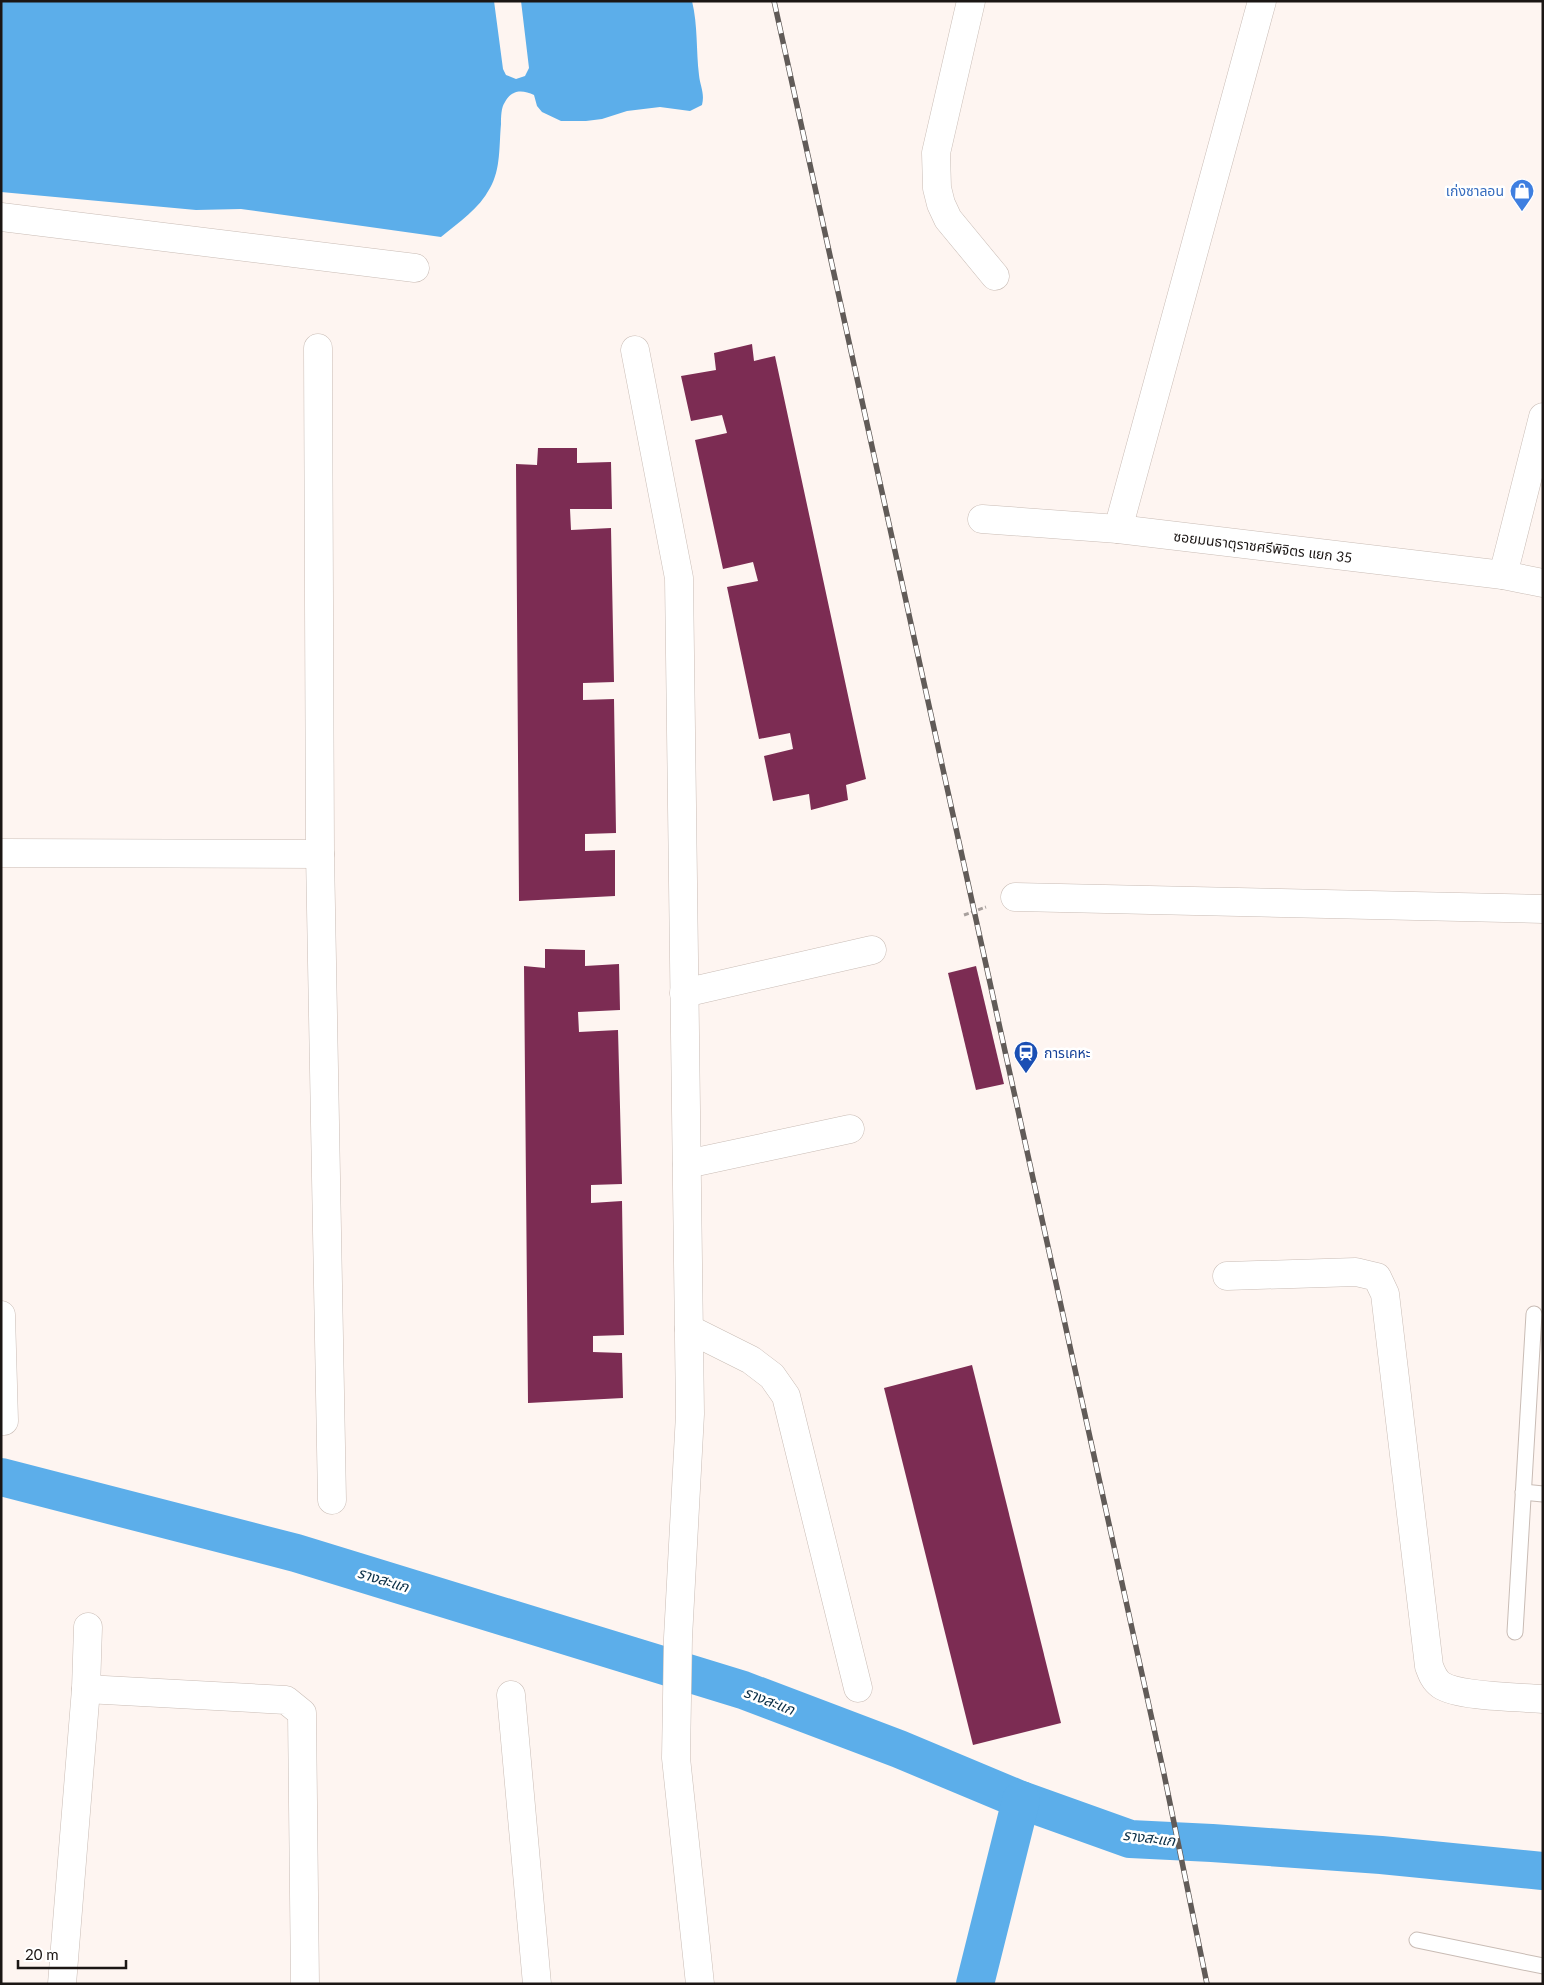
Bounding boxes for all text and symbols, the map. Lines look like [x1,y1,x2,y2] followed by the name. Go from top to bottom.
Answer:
[1509,178,1535,212] shop icon: เก่งซาลอน
[1446,182,1504,199] place label: เก่งซาลอน
[1173,527,1353,567] street label: ซอยมนธาตุราชศรีพิจิตร แยก 35
[1013,1040,1039,1074] station icon: การเคหะ
[1044,1044,1091,1061] place label: การเคหะ
[355,1563,412,1596] water label: รางสะแก
[742,1682,798,1718] water label: รางสะแก
[1122,1825,1177,1849] water label: รางสะแก
[18,1938,125,1970] scale bar
[25,1945,59,1963] text: 20 m

